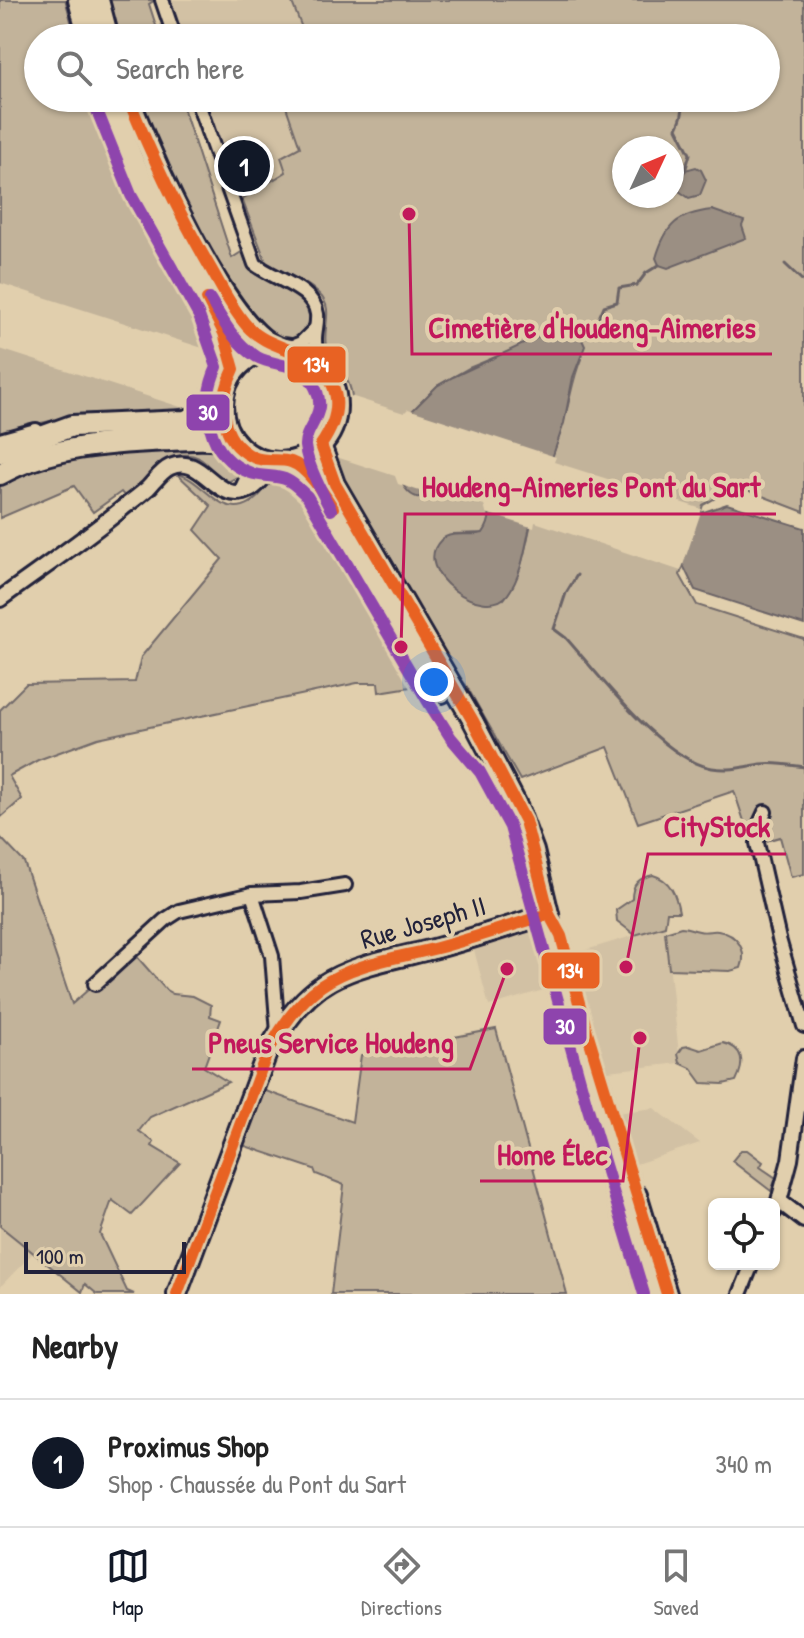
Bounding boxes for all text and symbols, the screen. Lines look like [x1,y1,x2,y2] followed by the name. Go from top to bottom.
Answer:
[24,24,780,112] search box
[52,46,96,90] icon: search
[116,48,244,88] text: Search here
[218,136,270,196] pin: 1
[612,136,684,208] north arrow
[412,300,772,354] callout: Cimetière d'Houdeng-Aimeries
[428,307,756,348] text: Cimetière d'Houdeng-Aimeries
[286,345,347,384] line badge: 134
[303,349,329,379] text: 134
[185,393,231,432] line badge: 30
[198,397,218,427] text: 30
[405,460,776,514] callout: Houdeng-Aimeries Pont du Sart
[422,466,762,507] text: Houdeng-Aimeries Pont du Sart
[414,662,454,702] your location
[648,800,786,854] callout: CityStock
[664,806,771,847] text: CityStock
[356,886,490,958] street label: Rue Joseph II
[540,951,601,990] line badge: 134
[557,955,583,985] text: 134
[542,1007,588,1046] line badge: 30
[555,1011,575,1041] text: 30
[192,1015,470,1069] callout: Pneus Service Houdeng
[208,1022,454,1063] text: Pneus Service Houdeng
[480,1127,623,1181] callout: Home Élec
[497,1134,607,1174] text: Home Élec
[708,1198,780,1270] map controls
[708,1198,780,1270] button: locate
[24,1238,186,1274] scale bar
[36,1241,84,1271] text: 100 m
[32,1323,118,1369] text: Nearby
[108,1426,268,1466] text: Proximus Shop
[53,1446,63,1481] text: 1
[715,1446,772,1481] text: 340 m
[108,1466,406,1501] text: Shop · Chaussée du Pont du Sart
[106,1544,150,1622] tab: Map
[361,1544,442,1622] tab: Directions
[653,1544,698,1622] tab: Saved

